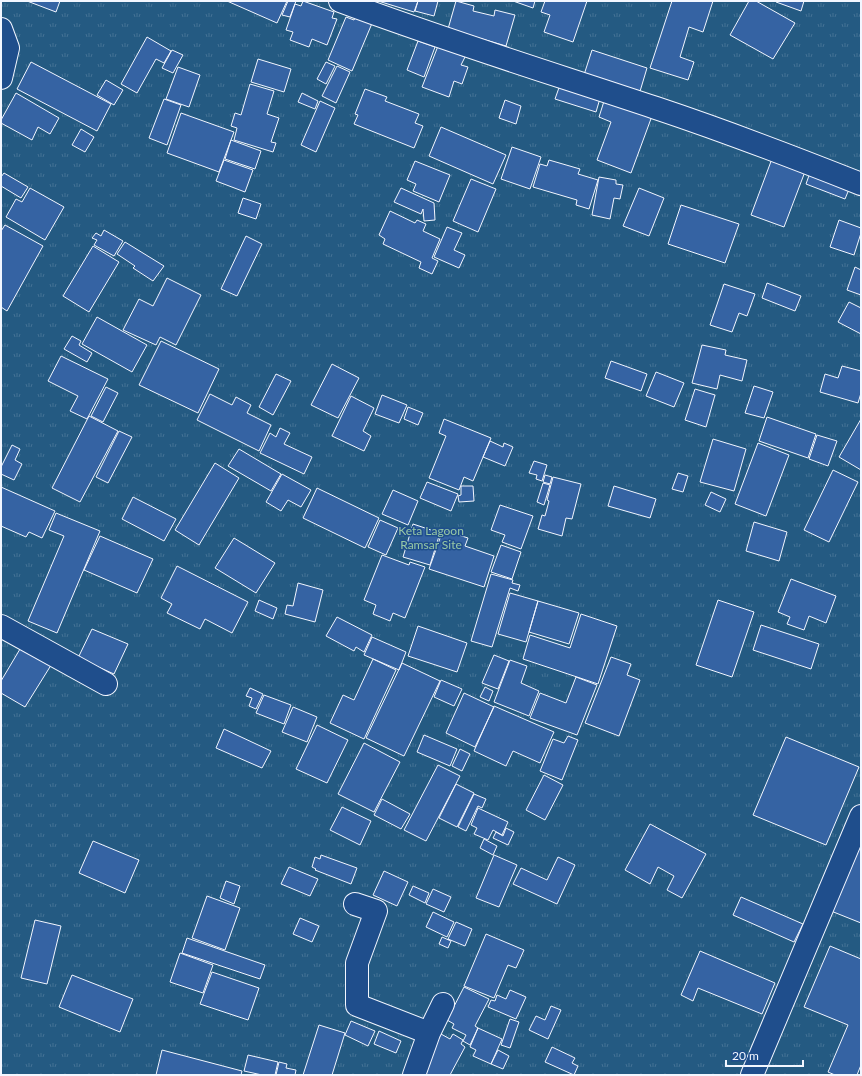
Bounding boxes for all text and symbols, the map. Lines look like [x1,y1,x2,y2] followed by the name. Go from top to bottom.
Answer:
[398,523,464,552] park label: Keta Lagoon Ramsar Site
[726,1042,803,1068] scale bar
[732,1048,759,1063] text: 20 m

